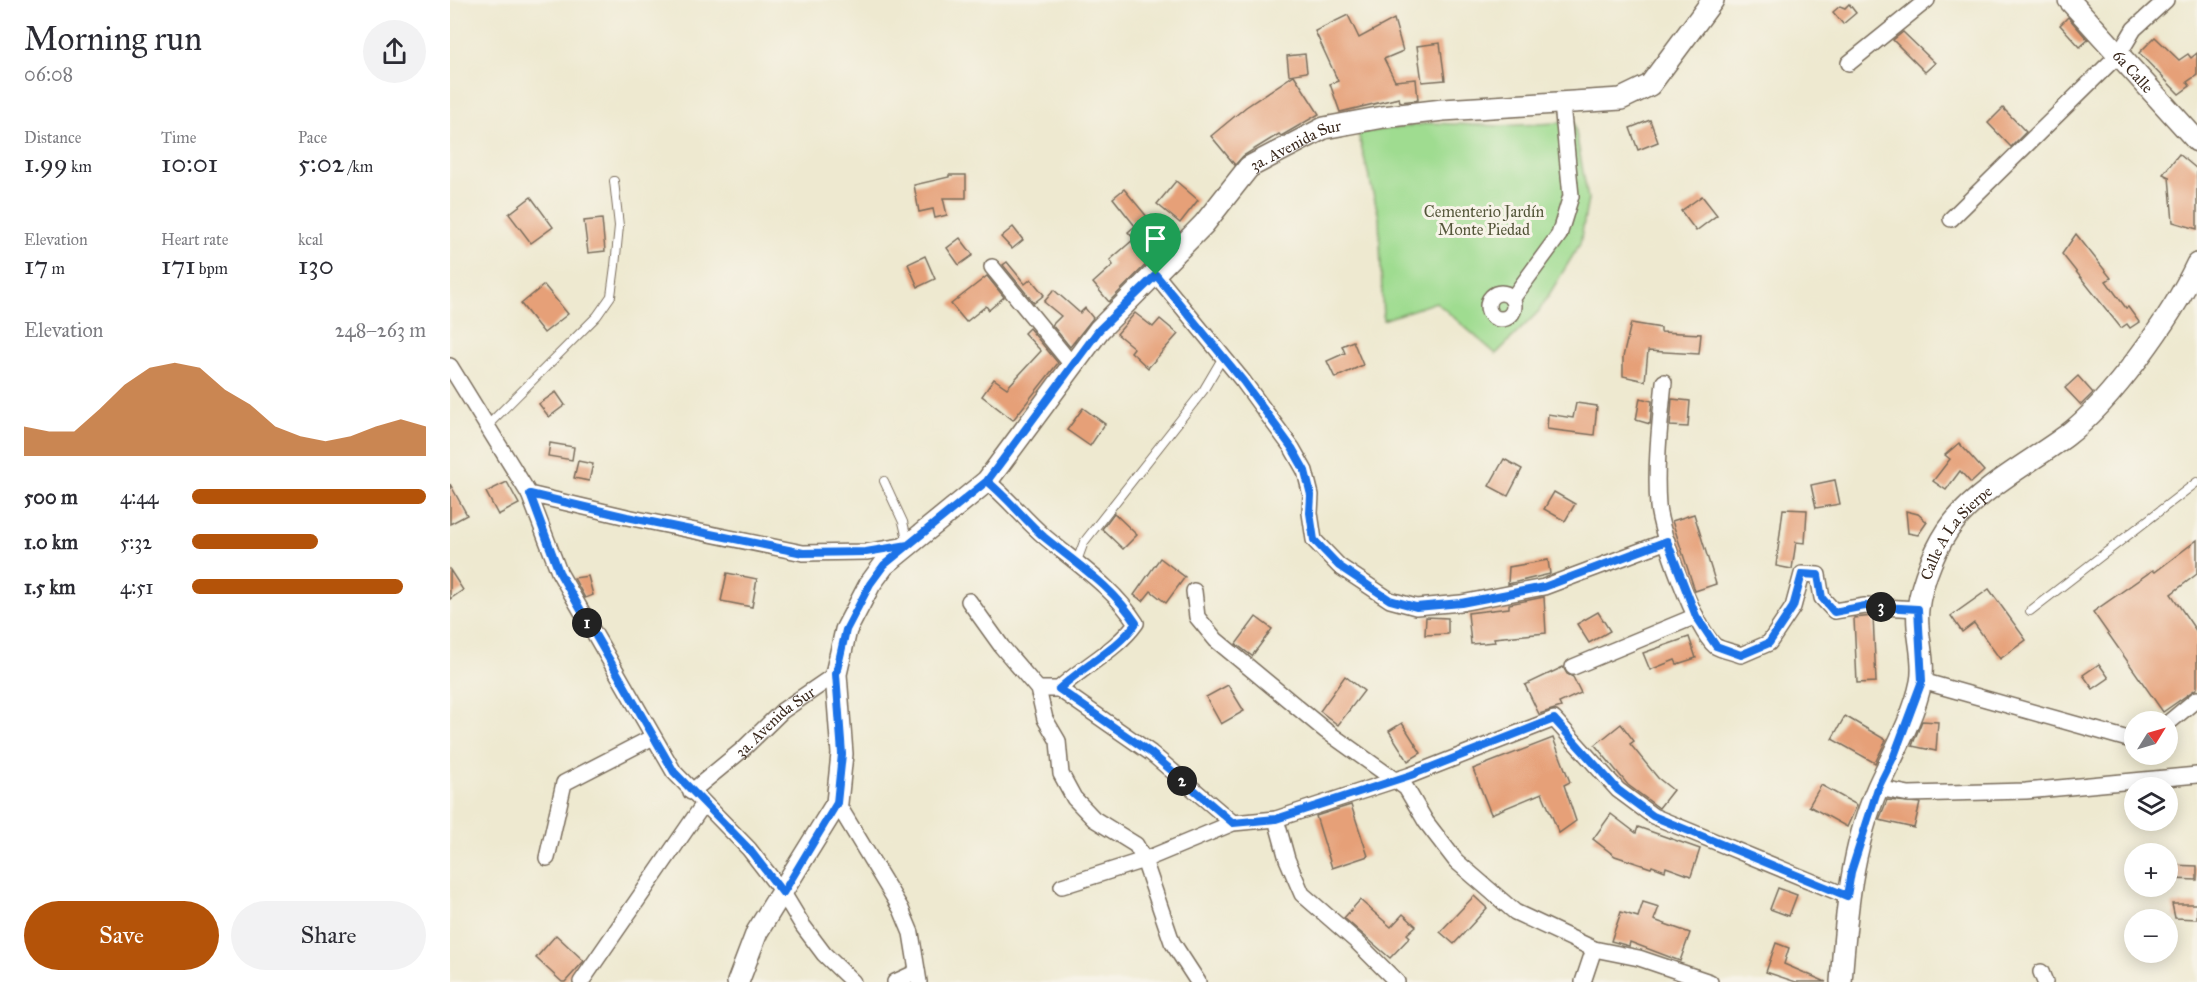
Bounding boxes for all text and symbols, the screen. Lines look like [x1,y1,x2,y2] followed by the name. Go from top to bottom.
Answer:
[24,19,202,59] text: Morning run
[363,20,426,83] button: share
[2109,46,2158,97] street label: 6a Calle
[24,62,73,86] text: 06:08
[1247,116,1343,175] street label: 3a. Avenida Sur
[24,128,81,147] text: Distance
[161,128,196,147] text: Time
[298,128,327,147] text: Pace
[24,147,68,179] text: 1.99
[161,147,218,179] text: 10:01
[298,147,345,179] text: 5:02
[68,157,92,176] text: km
[345,157,373,176] text: /km
[1424,202,1545,239] park label: Cementerio Jardín Monte Piedad
[1130,213,1181,275] pin
[1139,222,1172,255] icon: arrive
[24,230,88,249] text: Elevation
[161,230,228,249] text: Heart rate
[298,230,323,249] text: kcal
[24,249,48,281] text: 17
[161,249,195,281] text: 171
[298,249,334,281] text: 130
[48,259,65,278] text: m
[195,259,228,278] text: bpm
[24,318,103,342] text: Elevation
[335,318,426,342] text: 248–263 m
[1916,481,1996,583] street label: Calle A La Sierpe
[24,485,78,509] text: 500 m
[120,485,158,509] text: 4:44
[24,530,78,554] text: 1.0 km
[120,530,152,554] text: 5:32
[24,575,75,599] text: 1.5 km
[120,575,153,599] text: 4:51
[1866,592,1896,622] pin: 3
[1878,597,1884,616] text: 3
[572,608,602,638] pin: 1
[584,613,590,632] text: 1
[732,682,819,761] street label: 3a. Avenida Sur
[2124,711,2178,765] north arrow
[2124,711,2178,963] map controls
[1167,766,1197,796] pin: 2
[1178,771,1186,790] text: 2
[2124,777,2178,831] button: layers
[2124,843,2178,897] button: +
[24,901,219,970] button: Save
[231,901,426,970] button: Share
[2124,909,2178,963] button: −

